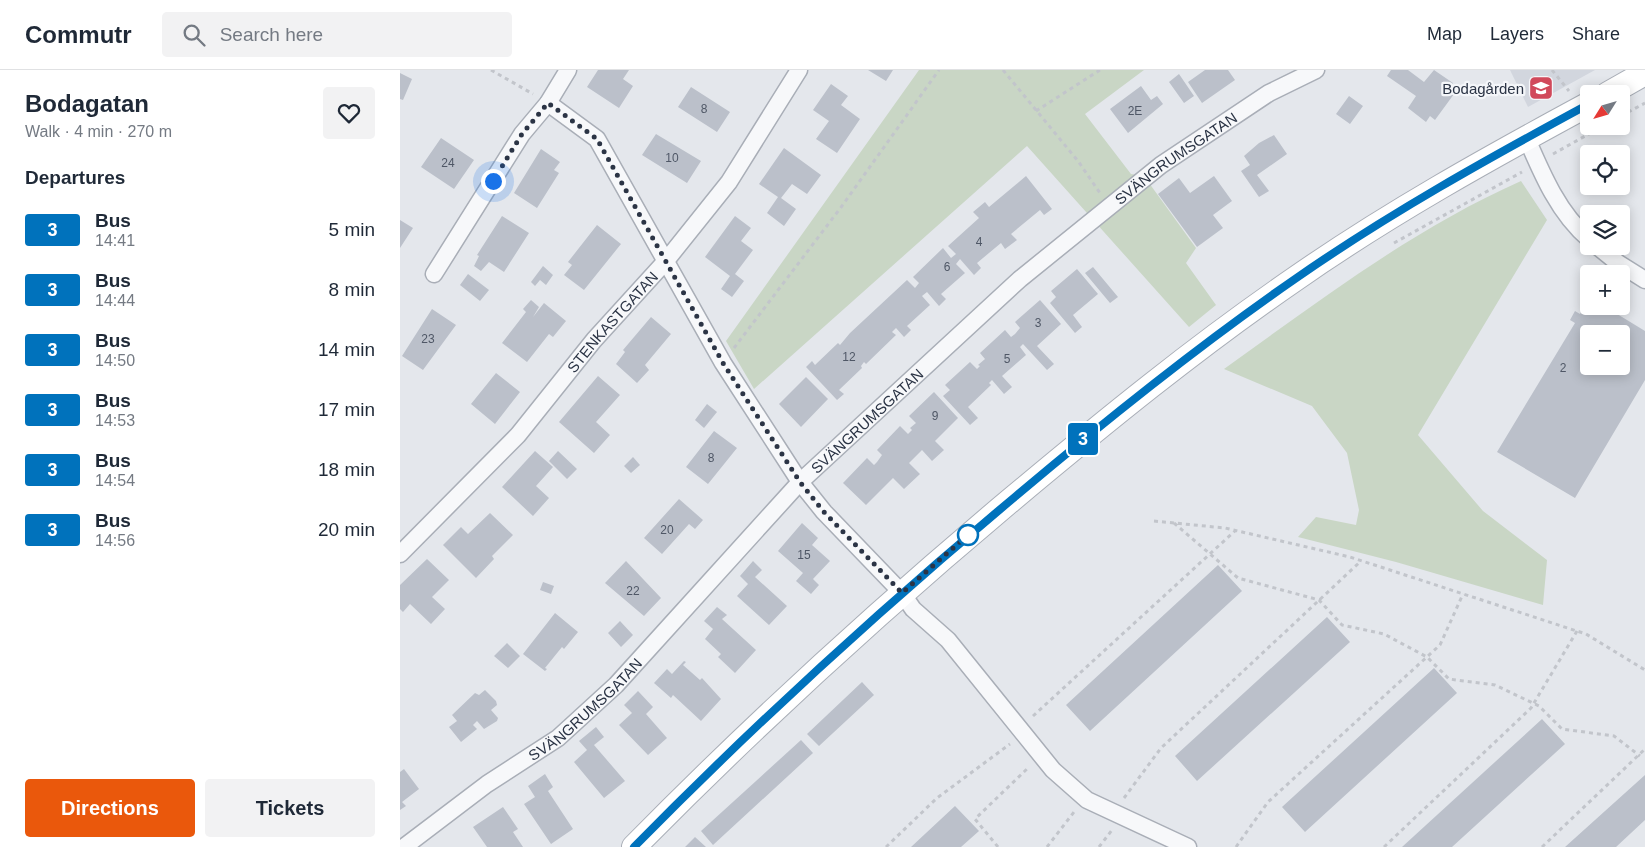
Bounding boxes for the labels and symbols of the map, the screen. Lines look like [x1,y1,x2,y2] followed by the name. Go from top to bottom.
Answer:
[1528,75,1554,101] school or university icon: Bodagården
[1442,80,1524,97] place label: Bodagården
[1580,85,1630,135] north arrow
[701,102,708,116] house number: 8
[1128,104,1142,118] house number: 2E
[1111,108,1240,208] street label: SVÄNGRUMSGATAN
[665,151,679,165] house number: 10
[441,156,455,170] house number: 24
[481,169,506,194] your location
[976,235,983,249] house number: 4
[944,260,951,274] house number: 6
[563,268,661,375] street label: STENKASTGATAN
[1035,316,1042,330] house number: 3
[421,332,435,346] house number: 23
[842,350,856,364] house number: 12
[1004,352,1011,366] house number: 5
[1560,361,1567,375] house number: 2
[807,365,926,476] street label: SVÄNGRUMSGATAN
[932,409,939,423] house number: 9
[1067,423,1099,455] line badge: 3
[708,451,715,465] house number: 8
[660,523,674,537] house number: 20
[957,524,979,546] unlabelled marker
[797,548,811,562] house number: 15
[626,584,640,598] house number: 22
[525,654,645,764] street label: SVÄNGRUMSGATAN

